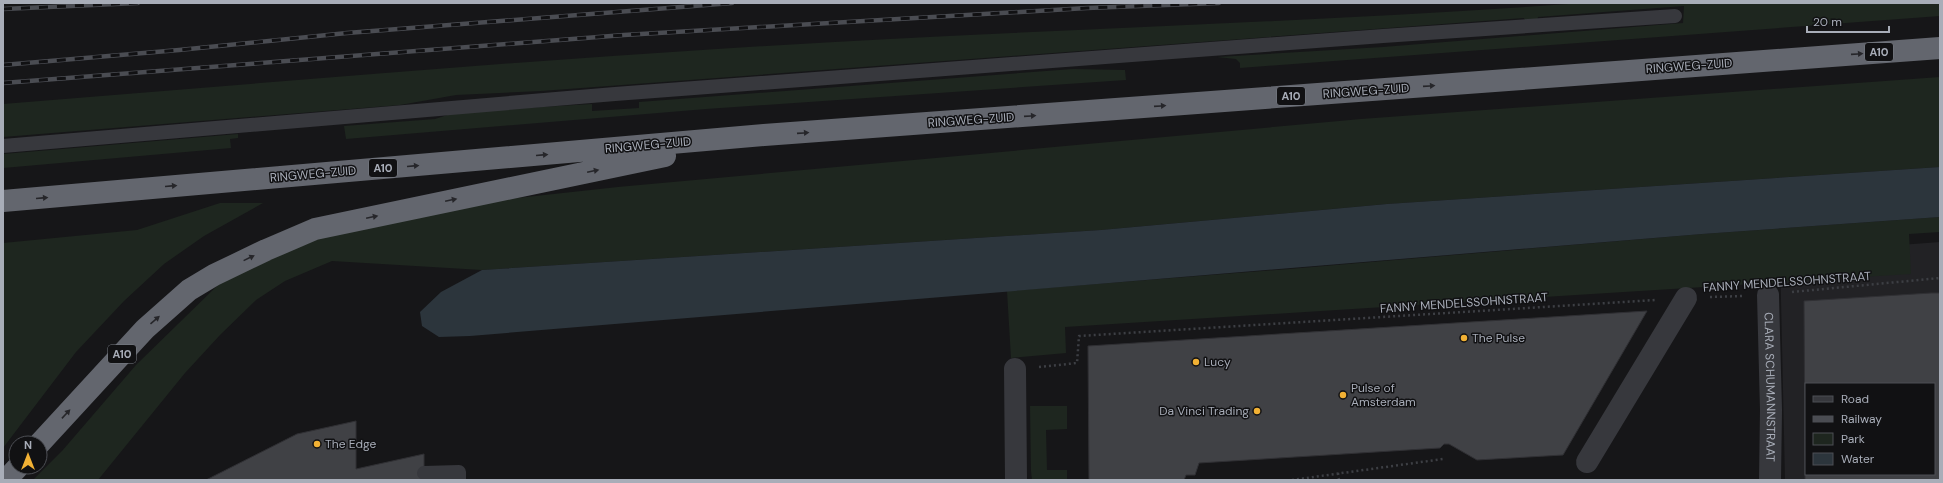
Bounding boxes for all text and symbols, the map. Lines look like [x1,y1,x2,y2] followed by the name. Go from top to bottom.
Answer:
[1807,8,1889,34] scale bar
[1813,14,1842,30] text: 20 m
[1865,43,1893,61] road number: A10
[1851,50,1863,57] one-way arrow
[1645,55,1733,77] street label: RINGWEG-ZUID
[1322,80,1410,102] street label: RINGWEG-ZUID
[1423,82,1435,89] one-way arrow
[1277,87,1305,105] road number: A10
[1154,102,1166,109] one-way arrow
[927,109,1015,131] street label: RINGWEG-ZUID
[1024,112,1036,119] one-way arrow
[797,129,809,136] one-way arrow
[604,133,692,157] street label: RINGWEG-ZUID
[536,151,548,158] one-way arrow
[369,159,397,177] road number: A10
[269,162,357,186] street label: RINGWEG-ZUID
[406,162,419,169] one-way arrow
[586,167,599,173] one-way arrow
[165,183,177,190] one-way arrow
[36,194,48,201] one-way arrow
[445,196,458,202] one-way arrow
[365,213,378,219] one-way arrow
[243,255,255,261] one-way arrow
[1702,268,1872,296] street label: FANNY MENDELSSOHNSTRAAT
[1379,289,1549,317] street label: FANNY MENDELSSOHNSTRAAT
[1760,312,1779,462] street label: CLARA SCHUMANNSTRAAT
[150,315,160,324] one-way arrow
[1472,330,1525,346] place label: The Pulse
[1459,333,1469,343] marker: The Pulse
[108,345,136,363] road number: A10
[1204,354,1231,370] place label: Lucy
[1191,357,1201,367] marker: Lucy
[1351,380,1416,410] place label: Pulse of Amsterdam
[1805,383,1935,475] legend
[1338,390,1348,400] marker: Pulse of Amsterdam
[1841,391,1869,407] text: Road
[1159,403,1249,419] place label: Da Vinci Trading
[1252,406,1262,416] marker: Da Vinci Trading
[61,409,71,419] one-way arrow
[1841,411,1882,427] text: Railway
[1841,431,1865,447] text: Park
[8,435,48,475] north arrow
[325,436,376,452] place label: The Edge
[24,438,32,452] text: N
[312,439,322,449] marker: The Edge
[1841,451,1875,467] text: Water

